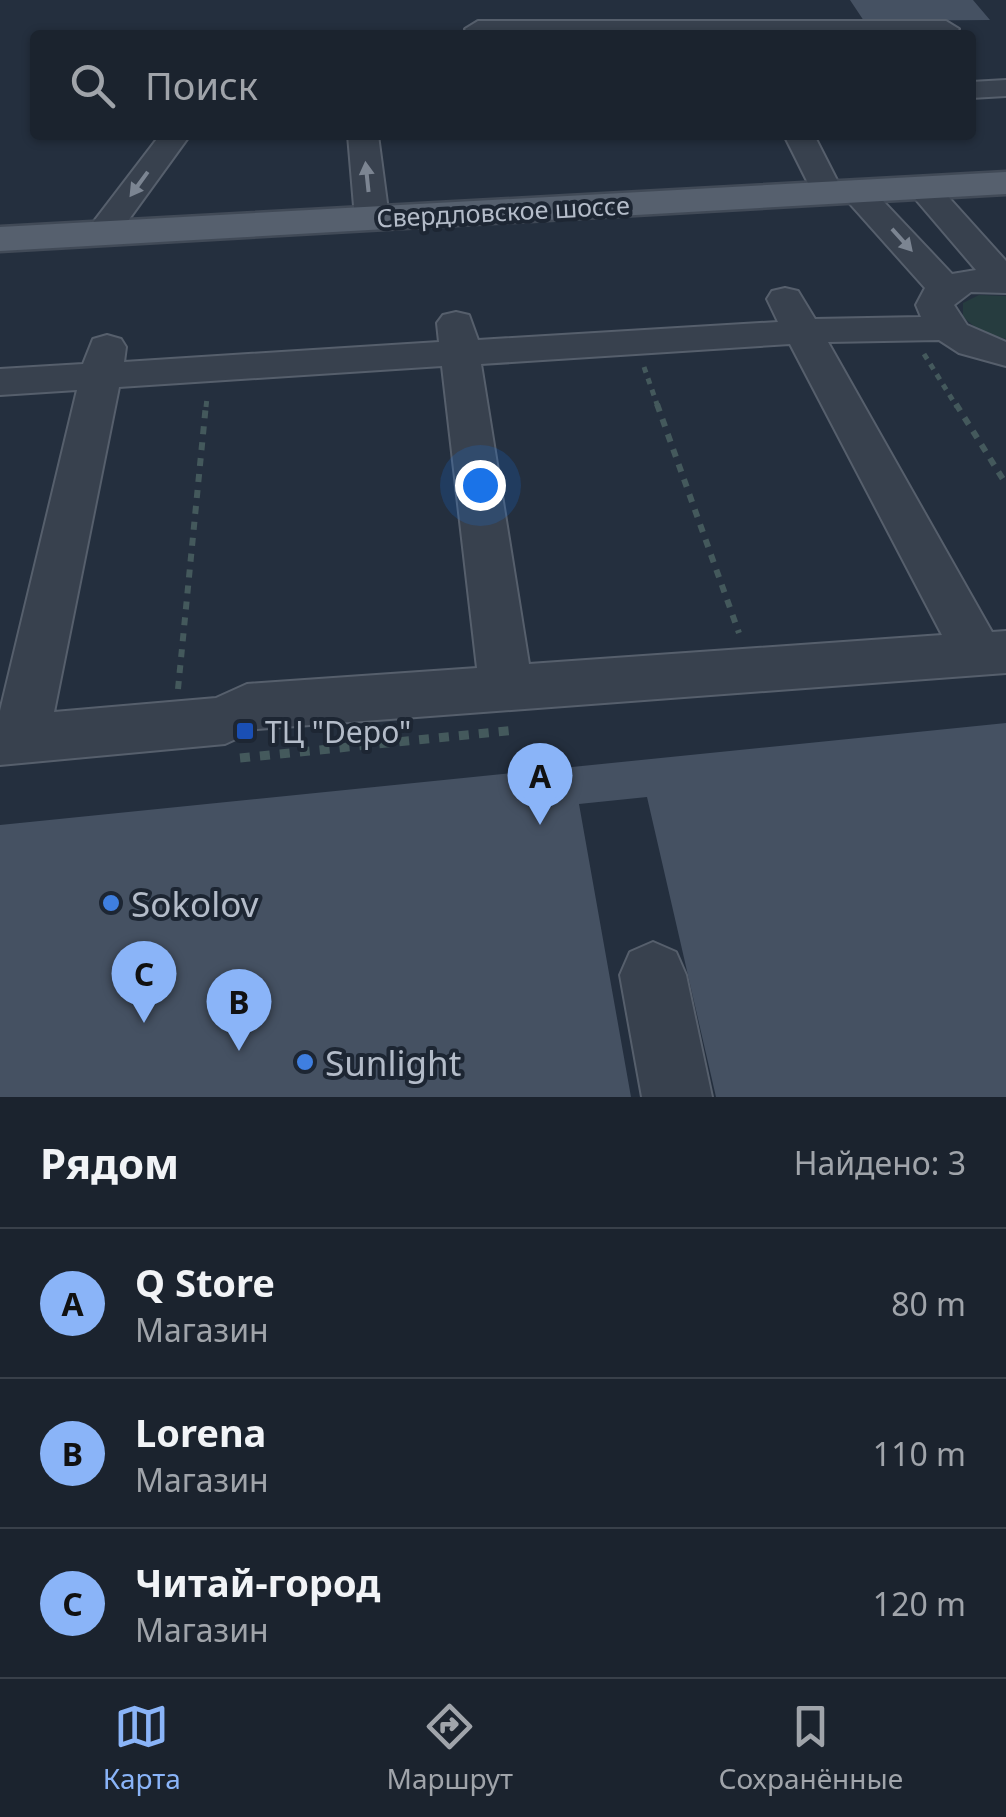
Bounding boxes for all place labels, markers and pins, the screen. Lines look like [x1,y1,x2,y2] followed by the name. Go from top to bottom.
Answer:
[265,711,411,752] place label: ТЦ "Depo"
[234,720,256,742] marker: ТЦ "Depo"
[508,742,572,825] pin: A
[131,880,259,927] place label: Sokolov
[100,892,122,914] marker: Sokolov
[112,940,176,1023] pin: C
[206,968,272,1051] pin: B
[325,1039,461,1086] place label: Sunlight
[294,1051,316,1073] marker: Sunlight

